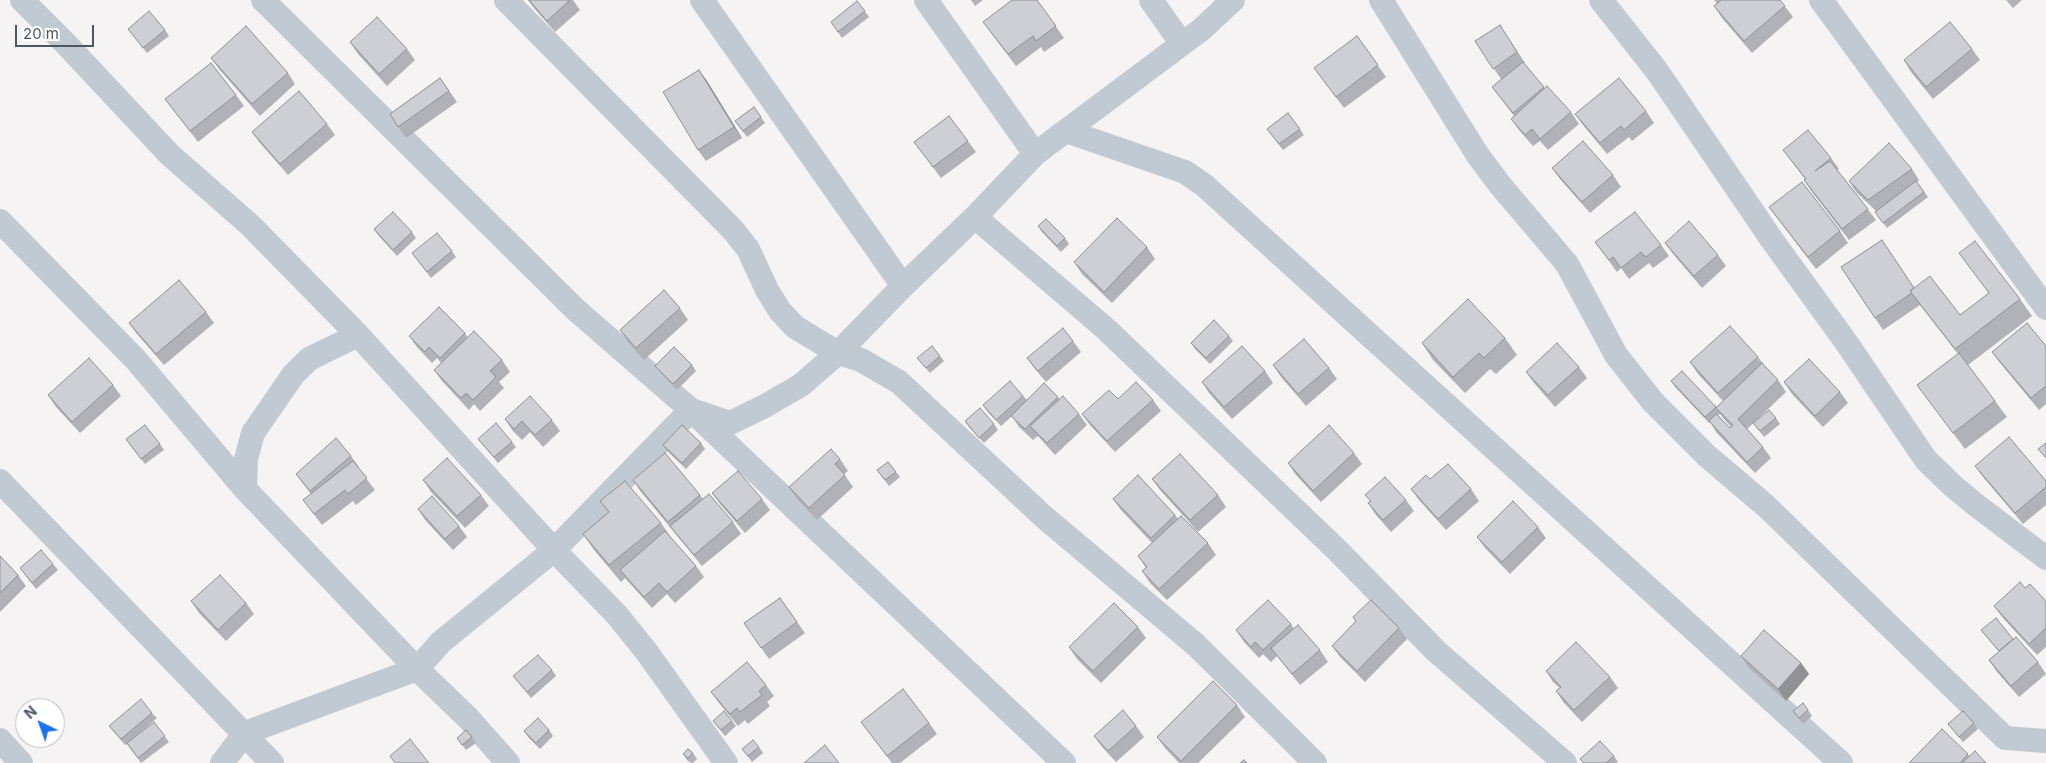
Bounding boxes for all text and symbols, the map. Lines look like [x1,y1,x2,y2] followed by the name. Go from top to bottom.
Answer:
[18,15,96,47] scale bar
[23,24,59,43] text: 20 m
[15,698,65,748] north arrow
[21,702,40,722] text: N

